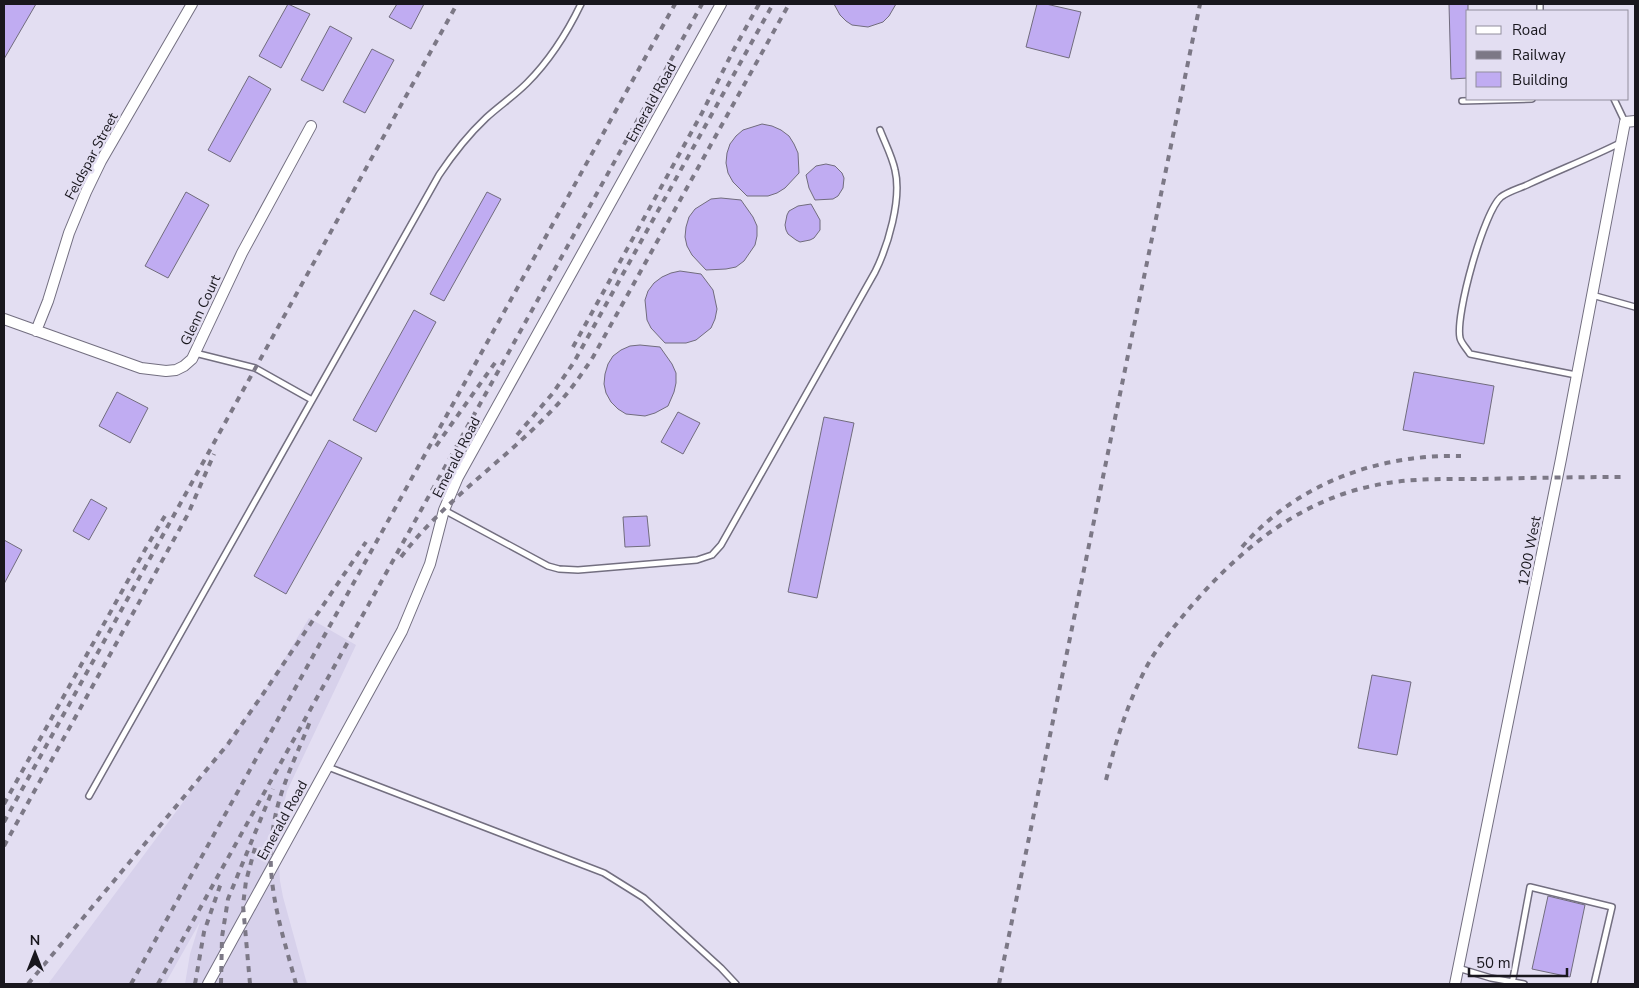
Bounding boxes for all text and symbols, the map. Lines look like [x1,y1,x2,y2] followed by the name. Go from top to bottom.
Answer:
[1466,10,1629,100] legend
[1512,20,1547,40] text: Road
[1512,45,1566,65] text: Railway
[622,59,681,145] street label: Emerald Road
[1512,70,1568,90] text: Building
[60,109,122,203] street label: Feldspar Street
[176,272,225,349] street label: Glenn Court
[428,414,485,501] street label: Emerald Road
[1513,514,1546,588] street label: 1200 West
[253,777,312,863] street label: Emerald Road
[10,928,60,978] north arrow
[30,931,40,950] text: N
[1469,946,1566,978] scale bar
[1476,953,1511,973] text: 50 m

